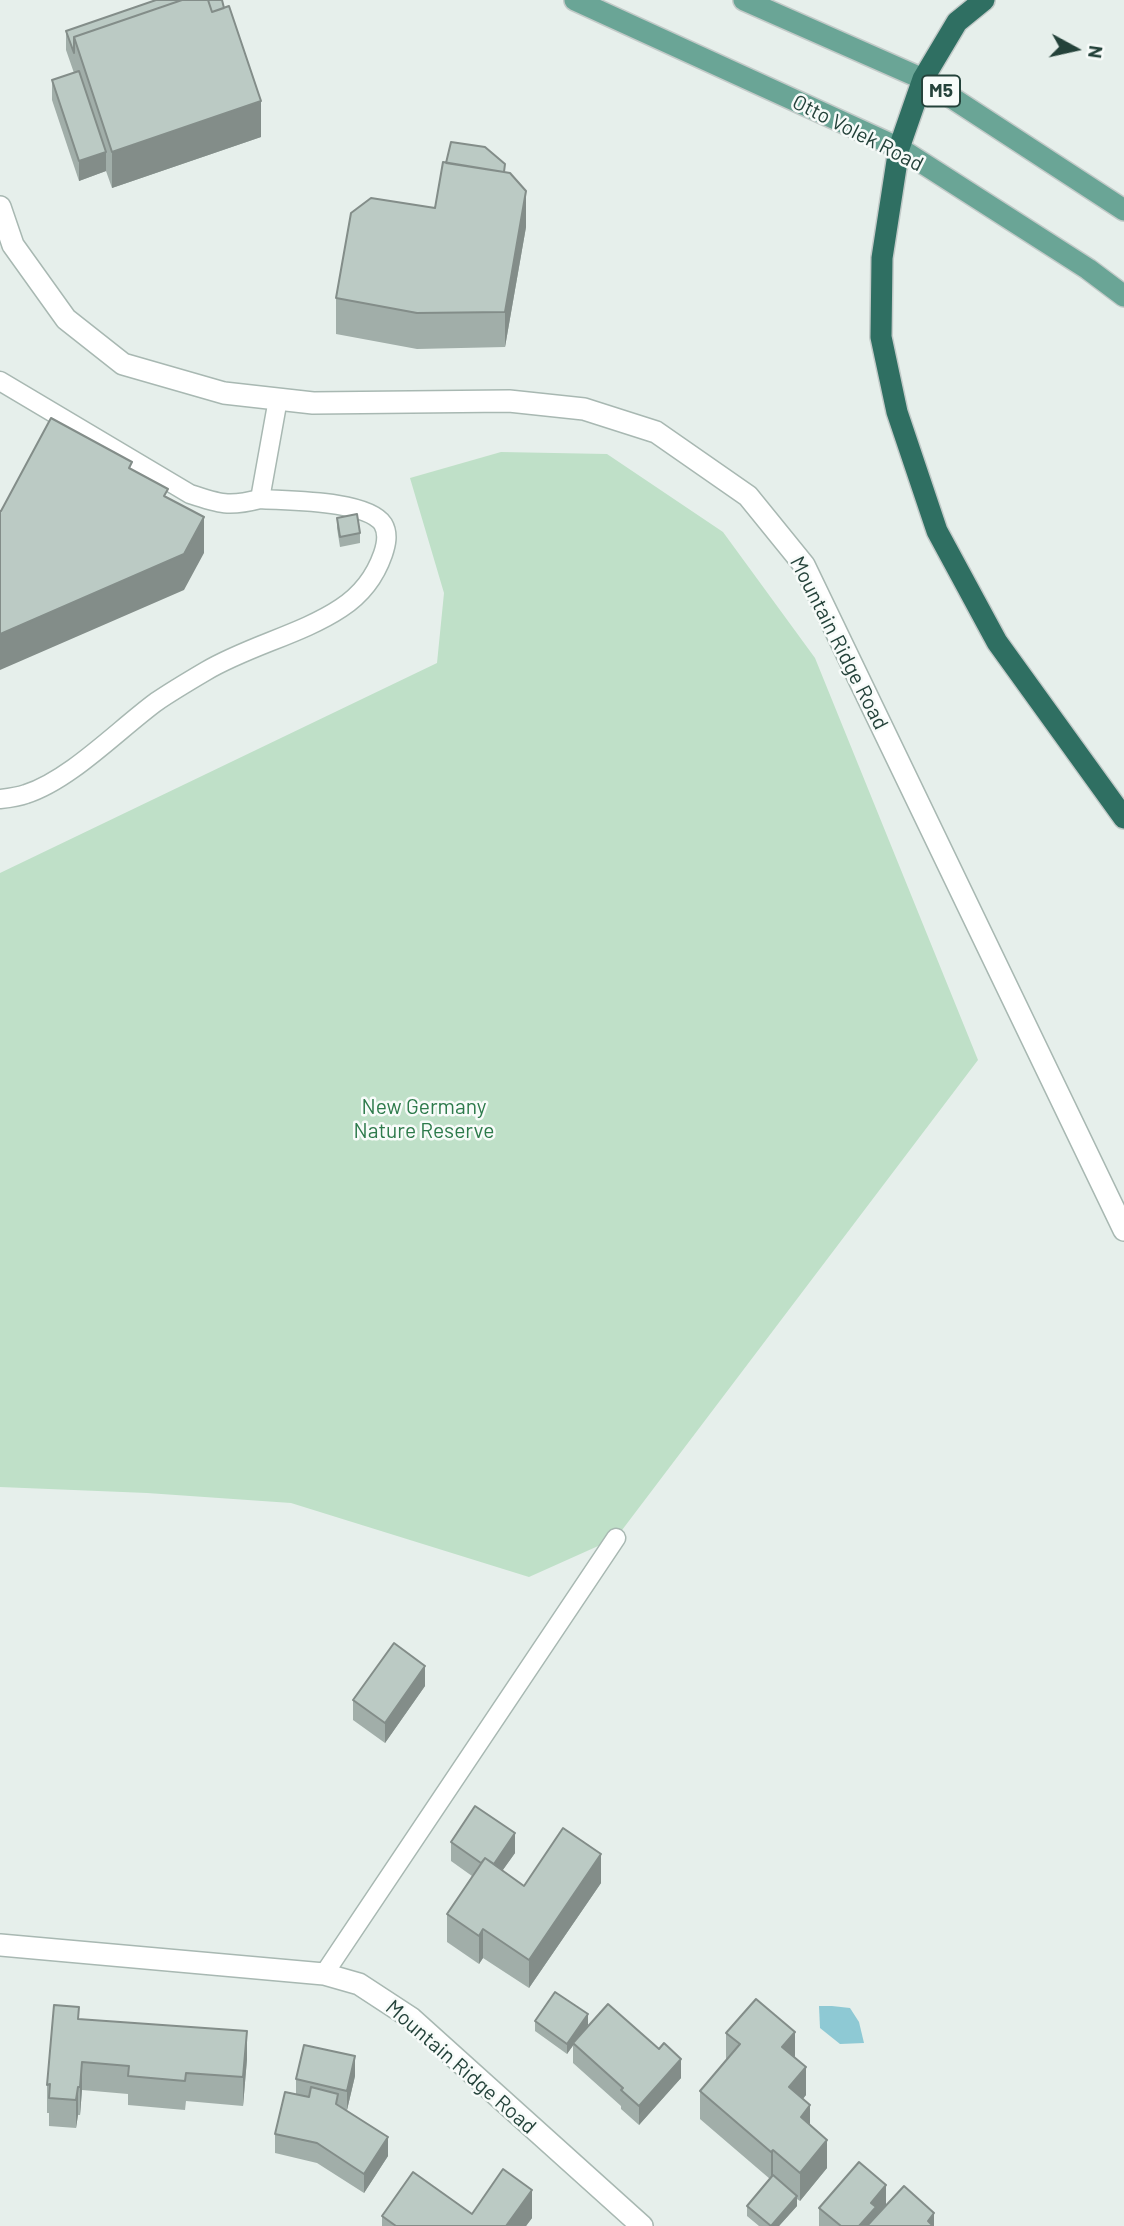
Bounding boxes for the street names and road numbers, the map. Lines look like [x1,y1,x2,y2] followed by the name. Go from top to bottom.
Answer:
[922,76,960,106] road number: M5
[788,89,928,177] street label: Otto Volek Road
[784,552,894,734] street label: Mountain Ridge Road
[381,1995,541,2139] street label: Mountain Ridge Road

